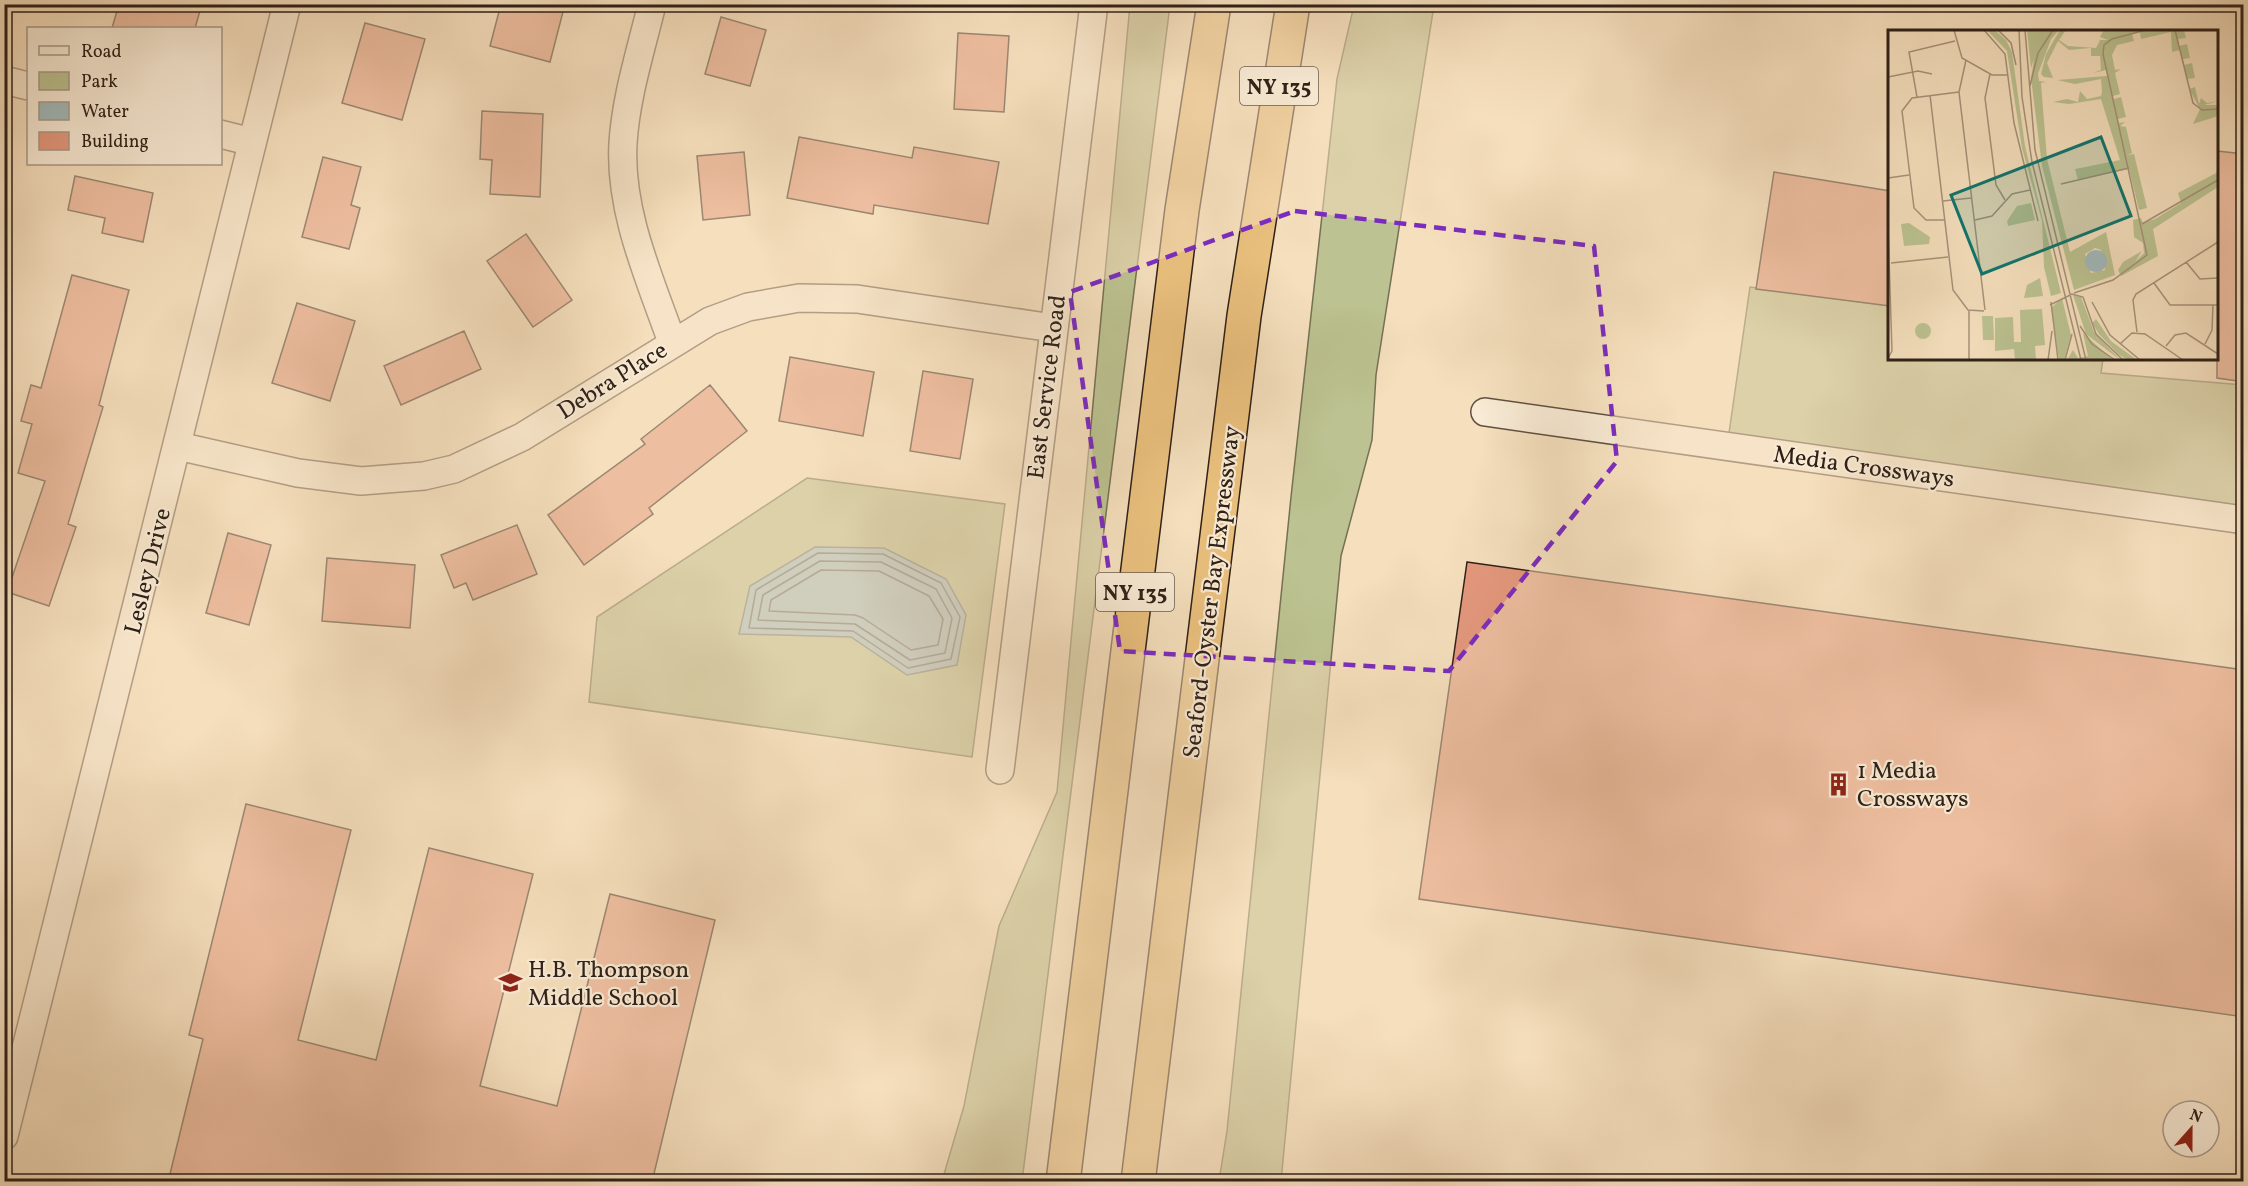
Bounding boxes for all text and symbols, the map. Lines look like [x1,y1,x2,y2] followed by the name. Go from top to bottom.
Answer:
[27,27,222,165] legend
[1888,30,2218,360] inset map
[81,40,122,65] text: Road
[1240,67,1318,105] road number: NY 135
[81,70,118,95] text: Park
[81,100,129,125] text: Water
[81,130,149,155] text: Building
[1020,293,1076,481] street label: East Service Road
[551,334,675,429] street label: Debra Place
[1176,424,1250,761] street label: Seaford-Oyster Bay Expressway
[1771,438,1956,498] street label: Media Crossways
[117,505,181,638] street label: Lesley Drive
[1096,573,1174,611] road number: NY 135
[1857,755,1969,817] place label: 1 Media Crossways
[1826,771,1852,797] building icon: 1 Media Crossways
[528,954,689,1016] place label: H.B. Thompson Middle School
[497,970,523,996] school or university icon: H.B. Thompson Middle School
[2161,1099,2221,1159] north arrow
[2186,1105,2205,1129] text: N

